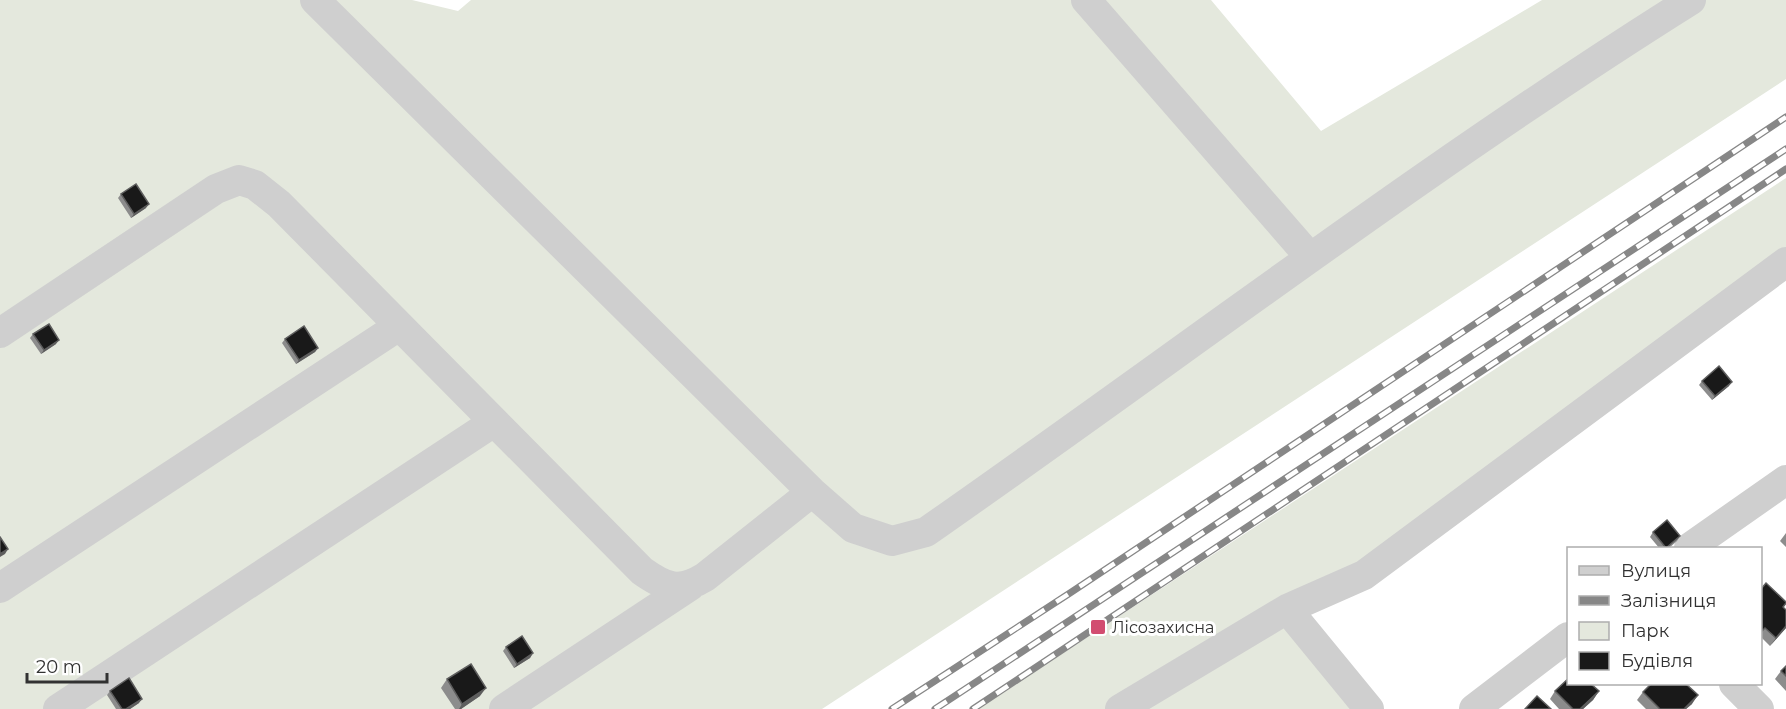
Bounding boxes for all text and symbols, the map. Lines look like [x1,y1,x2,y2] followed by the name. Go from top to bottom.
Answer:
[1567,547,1762,685] legend
[1621,560,1691,582] text: Вулиця
[1621,590,1716,612] text: Залізниця
[1089,618,1107,636] marker: Лісозахисна
[1112,618,1214,637] place label: Лісозахисна
[1621,620,1670,642] text: Парк
[27,646,106,684] scale bar
[1621,650,1693,672] text: Будівля
[36,656,82,678] text: 20 m

